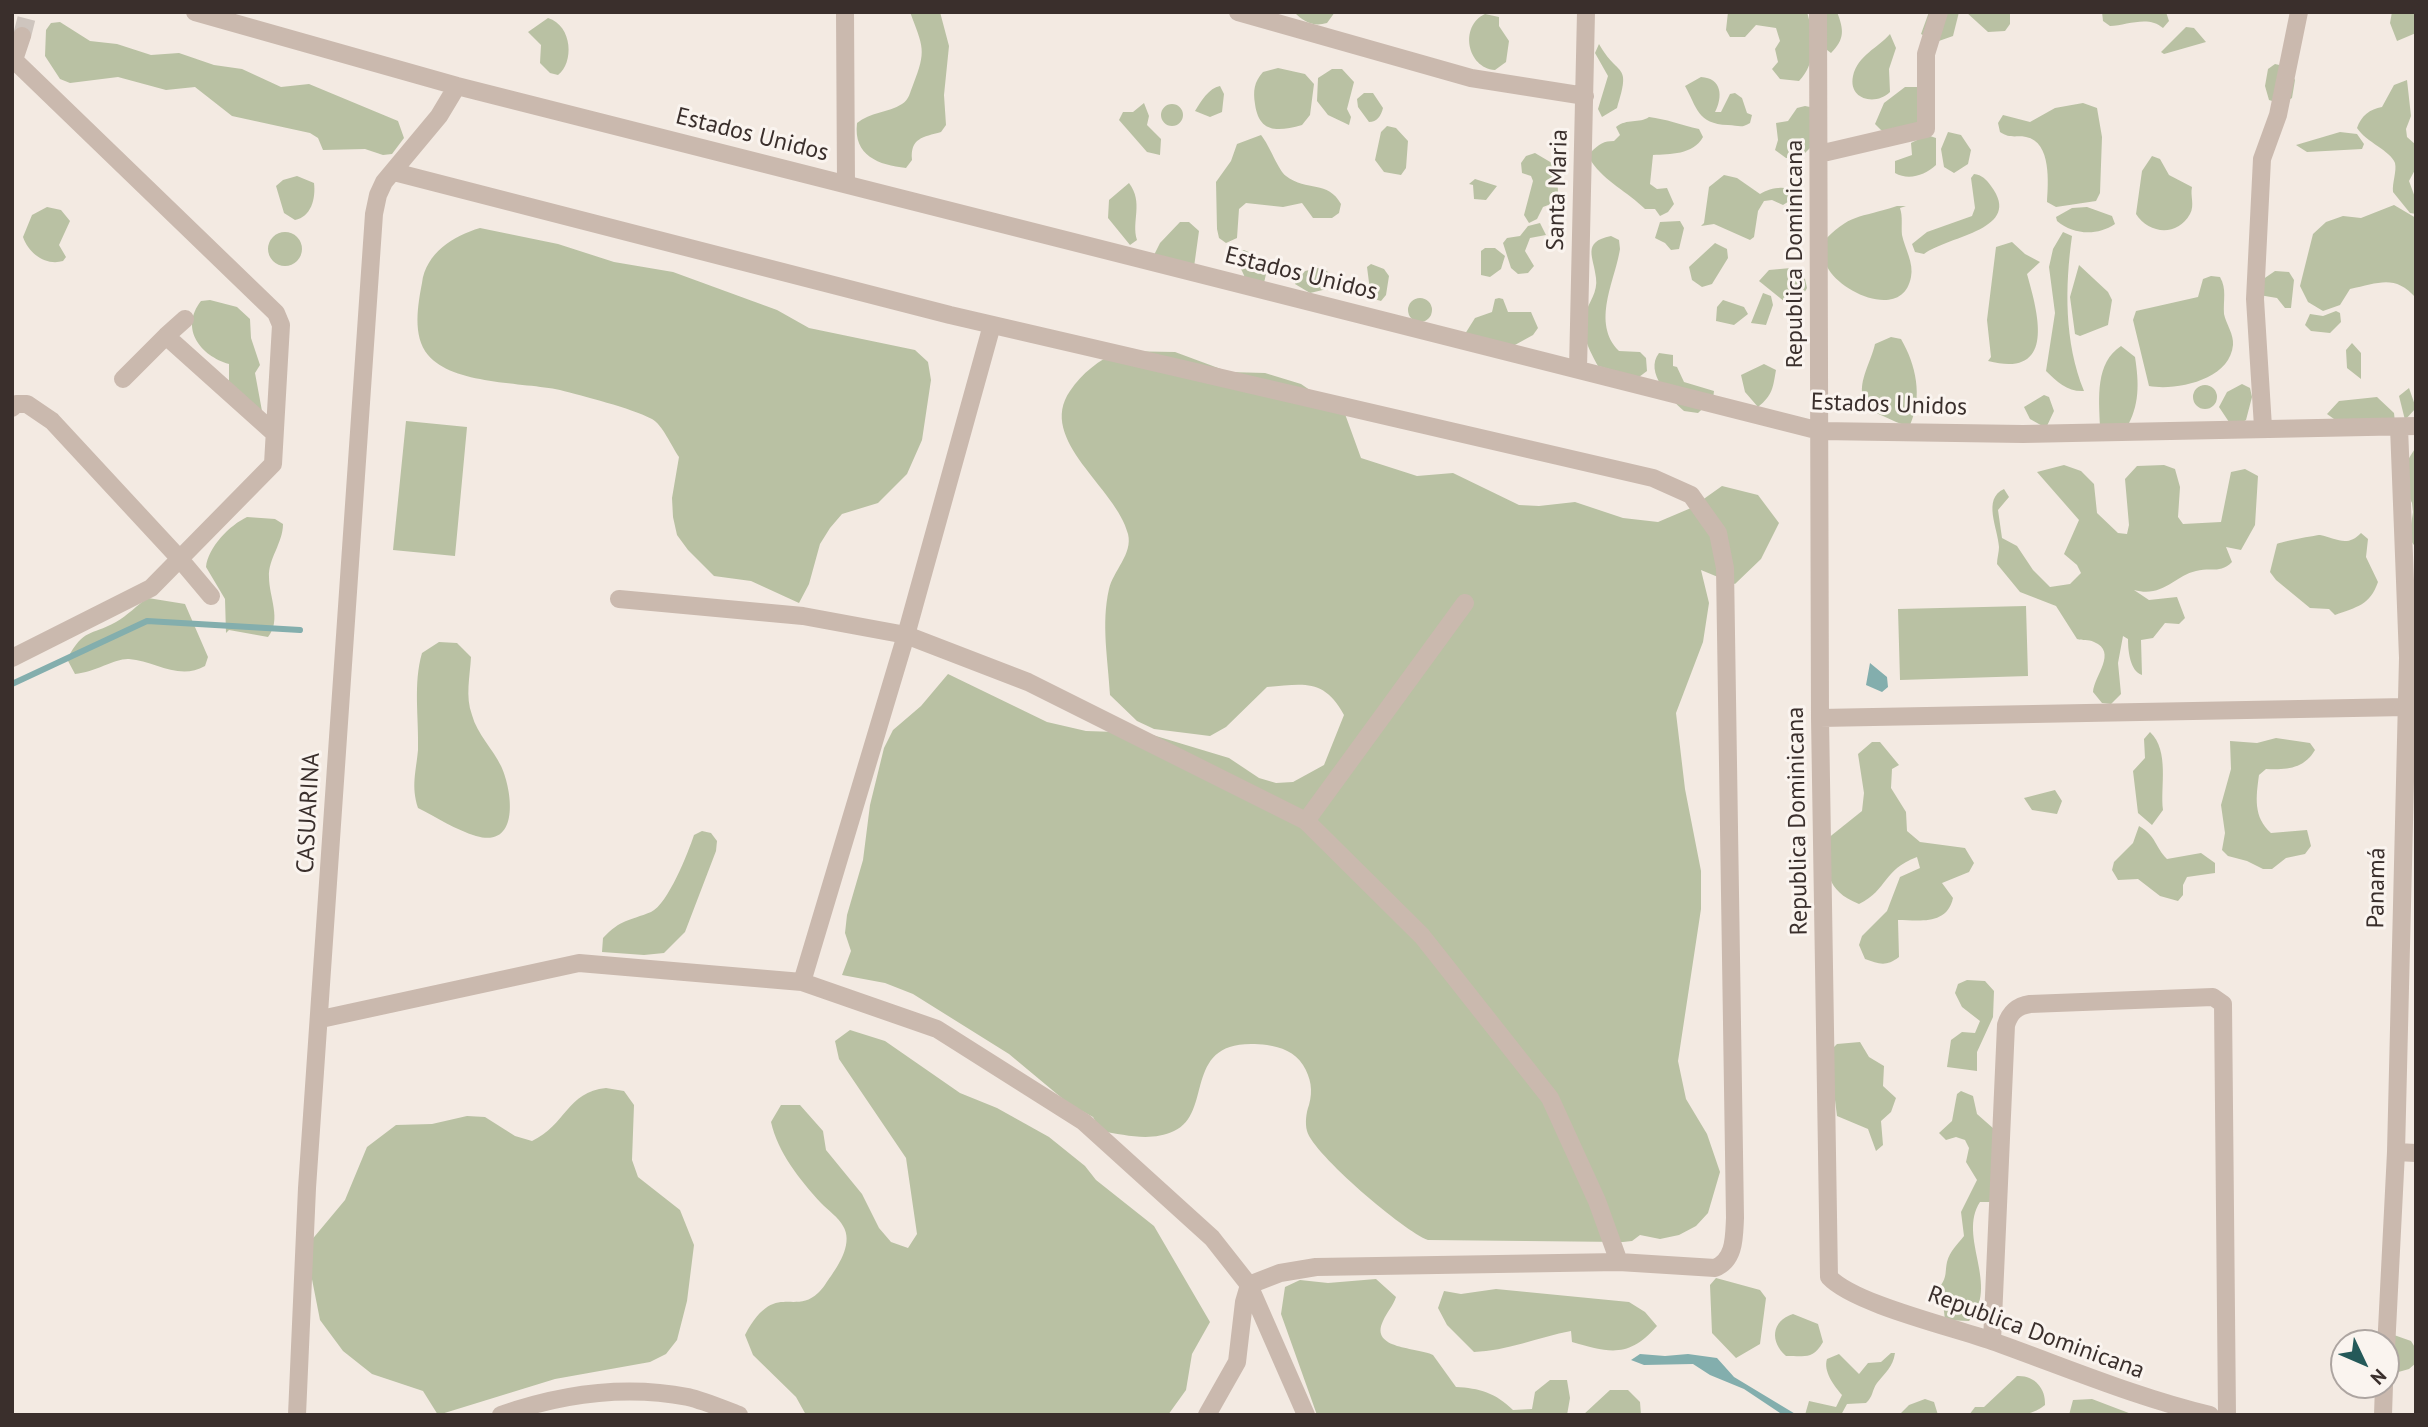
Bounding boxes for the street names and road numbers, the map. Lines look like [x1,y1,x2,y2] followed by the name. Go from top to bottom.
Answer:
[673,102,831,168] street label: Estados Unidos
[1541,129,1575,251] street label: Santa Maria
[1781,140,1809,368] street label: Republica Dominicana
[1222,241,1380,307] street label: Estados Unidos
[1810,388,1968,422] street label: Estados Unidos
[1782,706,1814,936] street label: Republica Dominicana
[291,752,327,874] street label: CASUARINA
[2362,847,2392,929] street label: Panamá
[1924,1280,2148,1386] street label: Republica Dominicana

